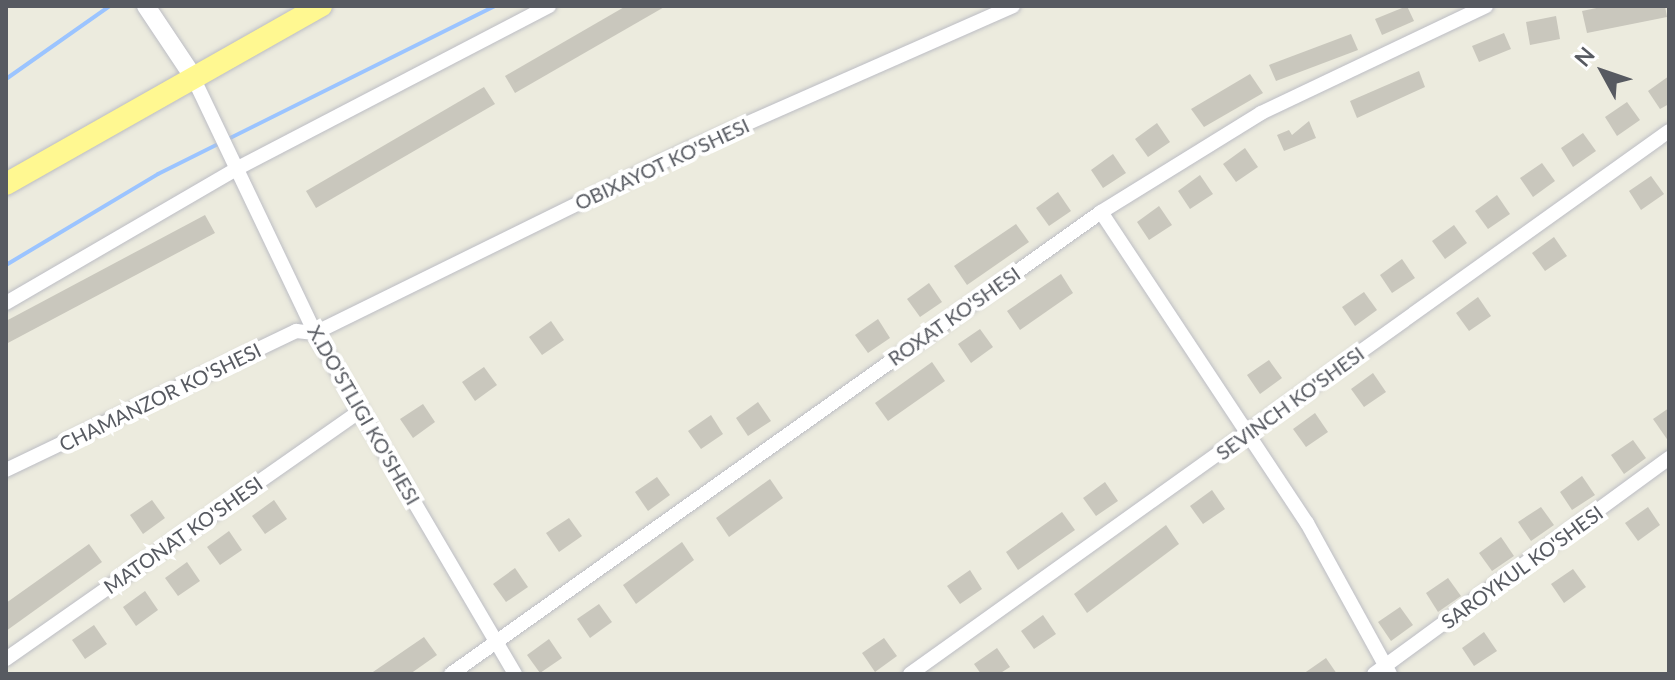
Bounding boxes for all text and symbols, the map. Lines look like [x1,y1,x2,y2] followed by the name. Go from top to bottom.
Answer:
[1563,32,1643,112] north arrow
[1568,41,1600,71] text: N
[571,113,753,215] street label: OBIXAYOT KO'SHESI
[883,261,1025,371] street label: ROXAT KO'SHESI
[303,321,425,509] street label: X.DO'STLIGI KO'SHESI
[55,338,265,456] street label: CHAMANZOR KO'SHESI
[1211,341,1369,465] street label: SEVINCH KO'SHESI
[99,471,267,599] street label: MATONAT KO'SHESI
[1436,500,1608,634] street label: SAROYKUL KO'SHESI

